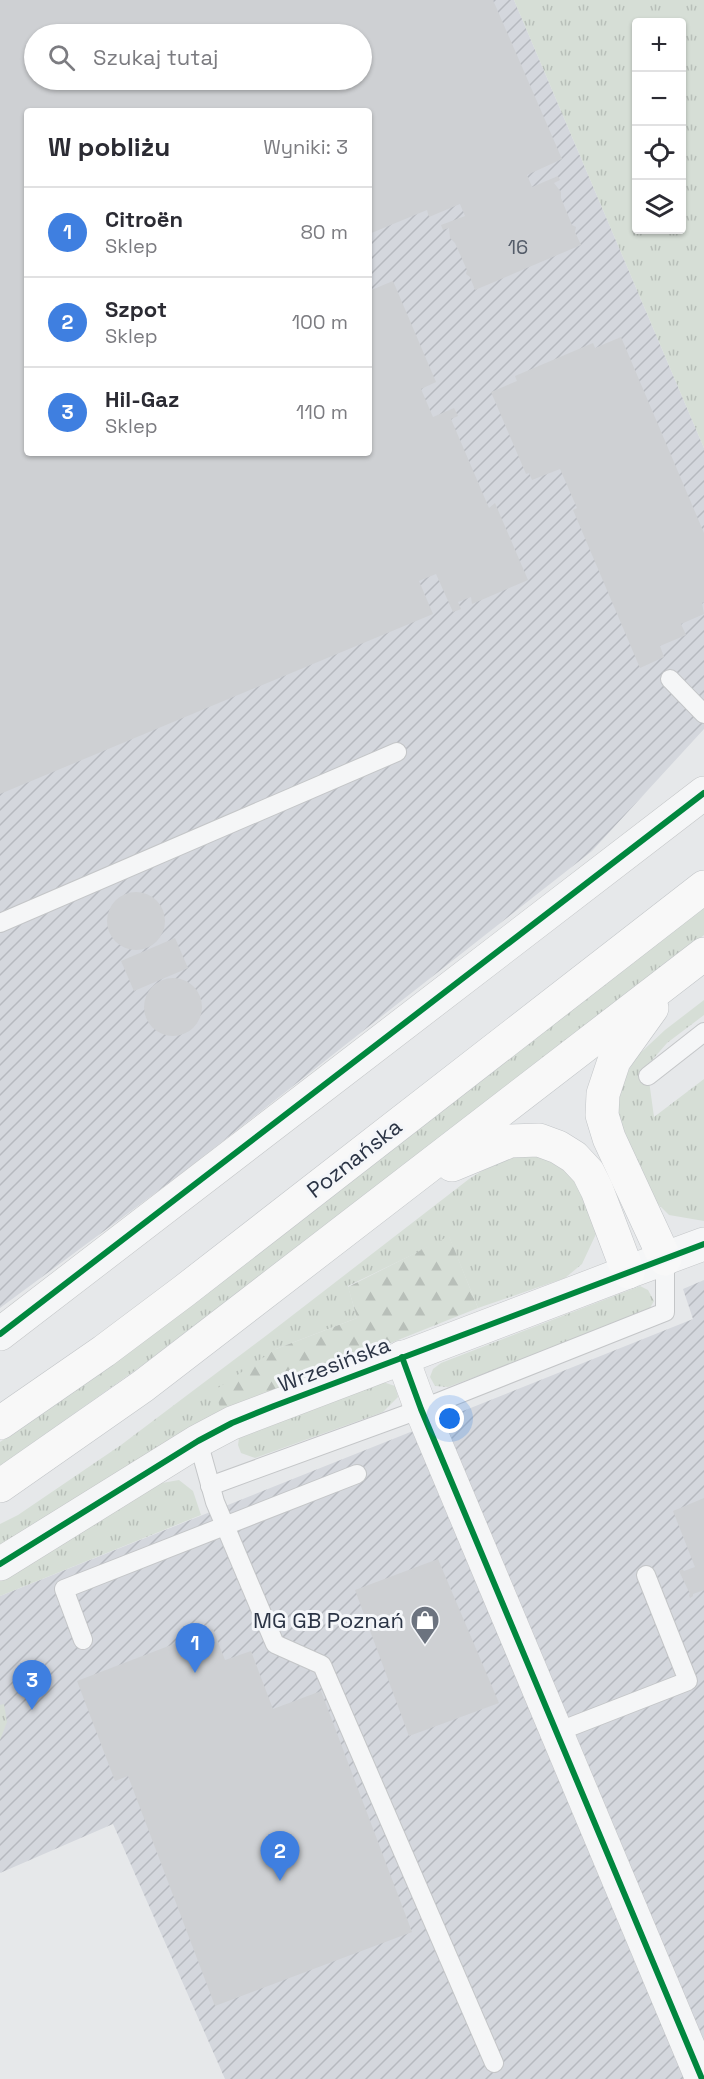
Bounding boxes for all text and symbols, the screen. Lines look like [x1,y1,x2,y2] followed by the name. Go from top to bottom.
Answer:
[632,18,686,234] map controls
[632,18,686,72] button: +
[24,24,372,90] search box
[45,41,78,74] icon: search
[93,43,218,71] text: Szukaj tutaj
[632,72,686,126] button: −
[632,126,686,180] button: locate
[48,130,170,164] text: W pobliżu
[263,134,348,160] text: Wyniki: 3
[632,180,686,234] button: layers
[105,205,183,233] text: Citroën
[63,219,72,245] text: 1
[300,219,348,245] text: 80 m
[105,233,158,259] text: Sklep
[508,234,528,260] house number: 16
[105,295,167,323] text: Szpot
[62,309,73,335] text: 2
[292,309,348,335] text: 100 m
[105,323,158,349] text: Sklep
[105,385,179,413] text: Hil-Gaz
[61,399,74,425] text: 3
[296,399,348,425] text: 110 m
[105,413,158,439] text: Sklep
[301,1112,407,1204] street label: Poznańska
[274,1330,394,1398] street label: Wrzesińska
[435,1404,464,1433] your location
[409,1604,441,1646] shop icon: MG GB Poznań
[253,1606,404,1634] place label: MG GB Poznań
[176,1624,214,1673] pin: 1
[12,1660,51,1710] pin: 3
[260,1832,300,1881] pin: 2

